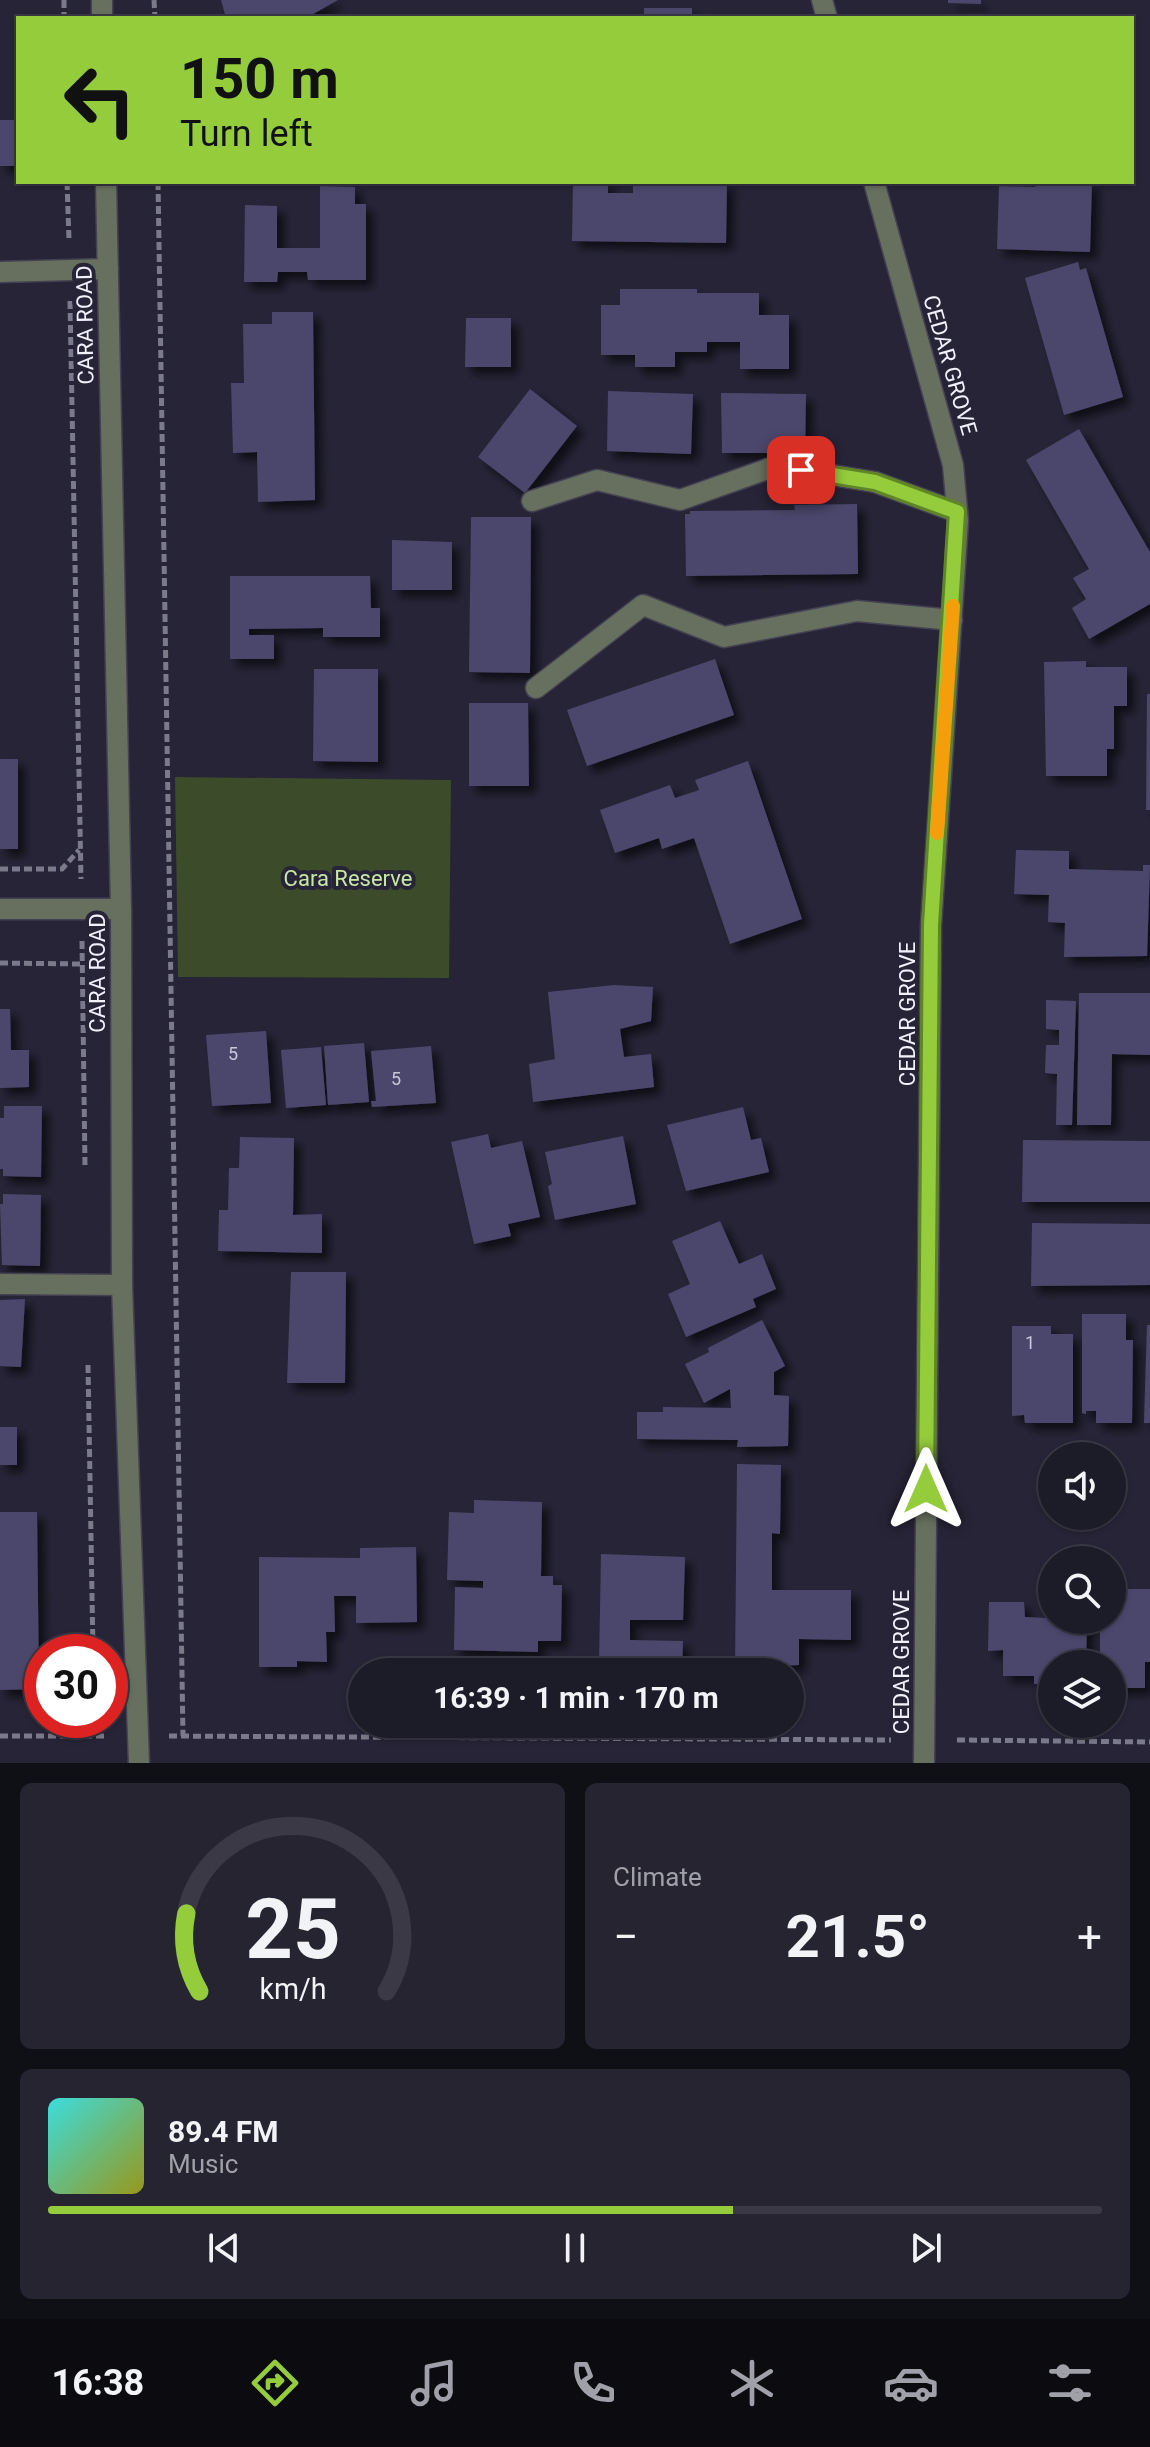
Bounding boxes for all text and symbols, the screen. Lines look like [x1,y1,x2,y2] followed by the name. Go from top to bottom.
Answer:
[180,46,339,112] text: 150 m
[48,48,152,152] icon: left
[180,113,313,155] text: Turn left
[71,265,99,385] street label: CARA ROAD
[918,292,982,438] street label: CEDAR GROVE
[767,436,835,504] pin
[779,448,823,492] icon: arrive
[284,866,412,891] park label: Cara Reserve
[85,913,110,1033] street label: CARA ROAD
[895,942,920,1086] street label: CEDAR GROVE
[228,1043,238,1064] house number: 5
[391,1068,401,1089] house number: 5
[1025,1332,1035,1353] house number: 1
[1038,1442,1126,1738] map controls
[1038,1442,1126,1530] button: sound
[884,1447,968,1531] position arrow
[1038,1546,1126,1634] button: search
[889,1590,914,1734] street label: CEDAR GROVE
[24,1634,128,1738] speed limit sign: 30
[1038,1650,1126,1738] button: layers
[433,1680,719,1715] text: 16:39 · 1 min · 170 m
[613,1862,702,1892] text: Climate
[245,1881,340,1978] text: 25
[786,1901,930,1972] text: 21.5°
[613,1911,638,1963] text: −
[1077,1911,1102,1963] text: +
[259,1972,326,2006] text: km/h
[168,2114,279,2149] text: 89.4 FM
[168,2149,238,2179] text: Music
[202,2226,246,2270] icon: previous
[553,2226,597,2270] icon: pause
[904,2226,948,2270] icon: next
[247,2355,303,2411] icon: directions
[406,2355,462,2411] icon: music
[565,2355,621,2411] icon: phone
[724,2355,780,2411] icon: climate
[883,2355,939,2411] icon: car
[1042,2355,1098,2411] icon: filters
[52,2362,144,2404] text: 16:38

